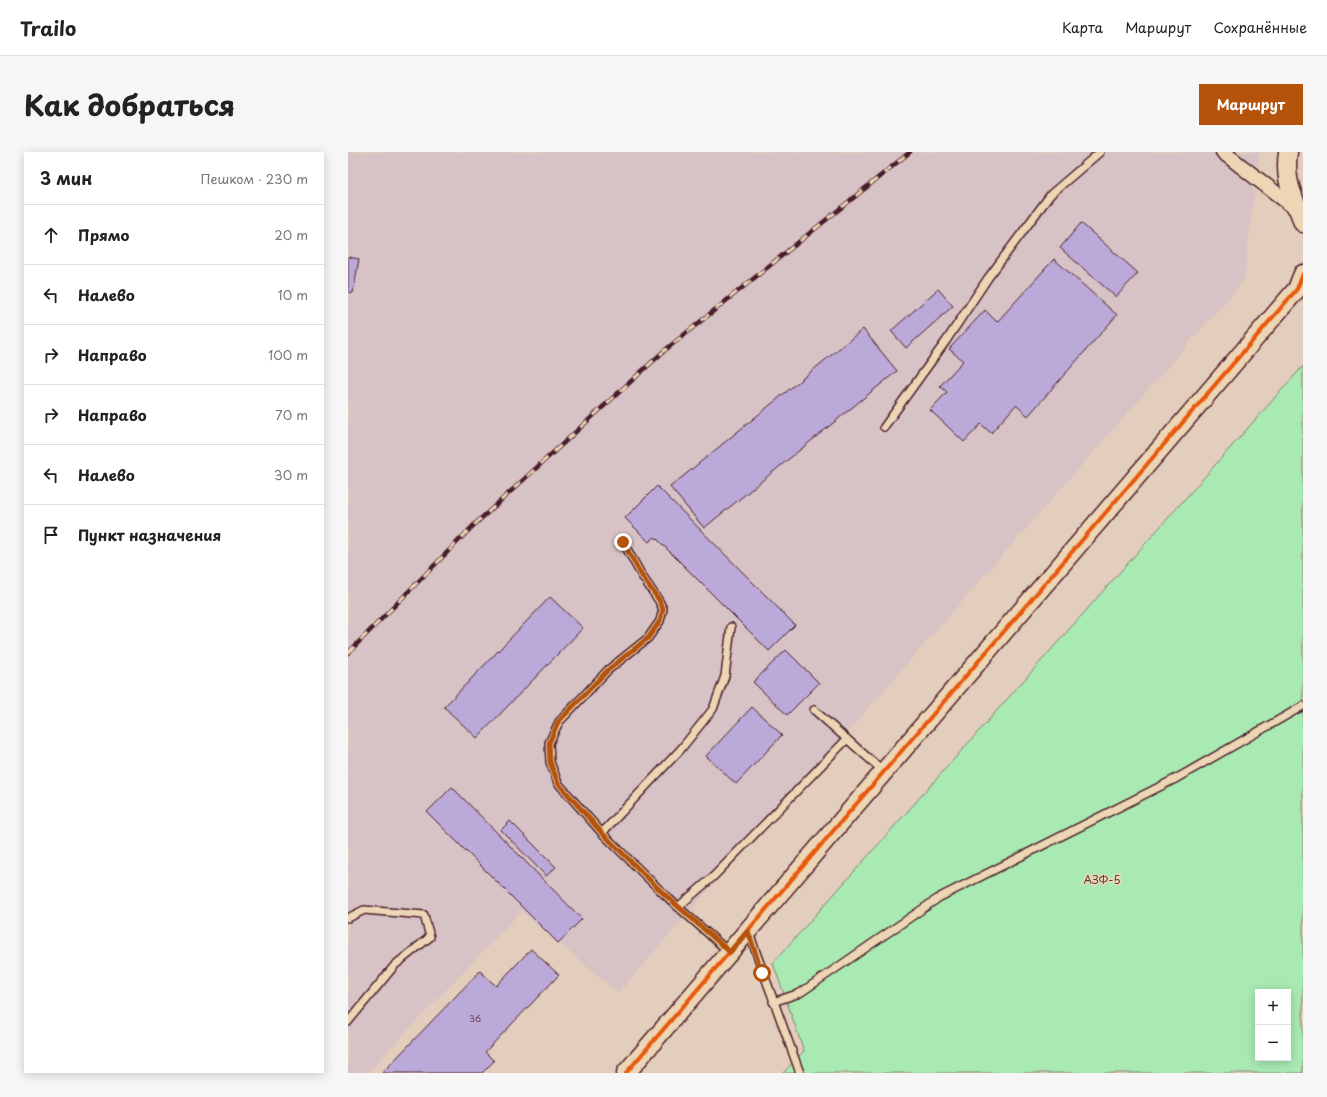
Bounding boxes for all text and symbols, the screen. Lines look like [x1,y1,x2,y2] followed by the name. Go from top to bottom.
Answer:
[20,14,76,42] text: Trailo
[1062,17,1103,38] text: Карта
[1125,17,1191,38] text: Маршрут
[1213,17,1307,38] text: Сохранённые
[24,83,235,126] text: Как добраться
[1199,84,1303,125] button: Маршрут
[40,165,92,191] text: 3 мин
[200,169,308,188] text: Пешком · 230 m
[78,223,129,246] text: Прямо
[40,224,62,246] icon: ahead
[274,225,308,244] text: 20 m
[78,283,135,306] text: Налево
[40,284,62,306] icon: left
[278,285,308,304] text: 10 m
[78,343,147,366] text: Направо
[40,344,62,366] icon: right
[268,345,308,364] text: 100 m
[78,403,147,426] text: Направо
[40,404,62,426] icon: right
[275,405,308,424] text: 70 m
[78,463,135,486] text: Налево
[40,464,62,486] icon: left
[274,465,308,484] text: 30 m
[78,523,221,546] text: Пункт назначения
[40,524,62,546] icon: arrive
[614,533,632,551] route end
[1083,871,1121,888] park label: АЗФ-5
[753,964,771,982] route start
[1255,989,1291,1061] map controls
[1255,989,1291,1025] button: +
[469,1011,481,1025] house number: 36
[1255,1025,1291,1061] button: −

